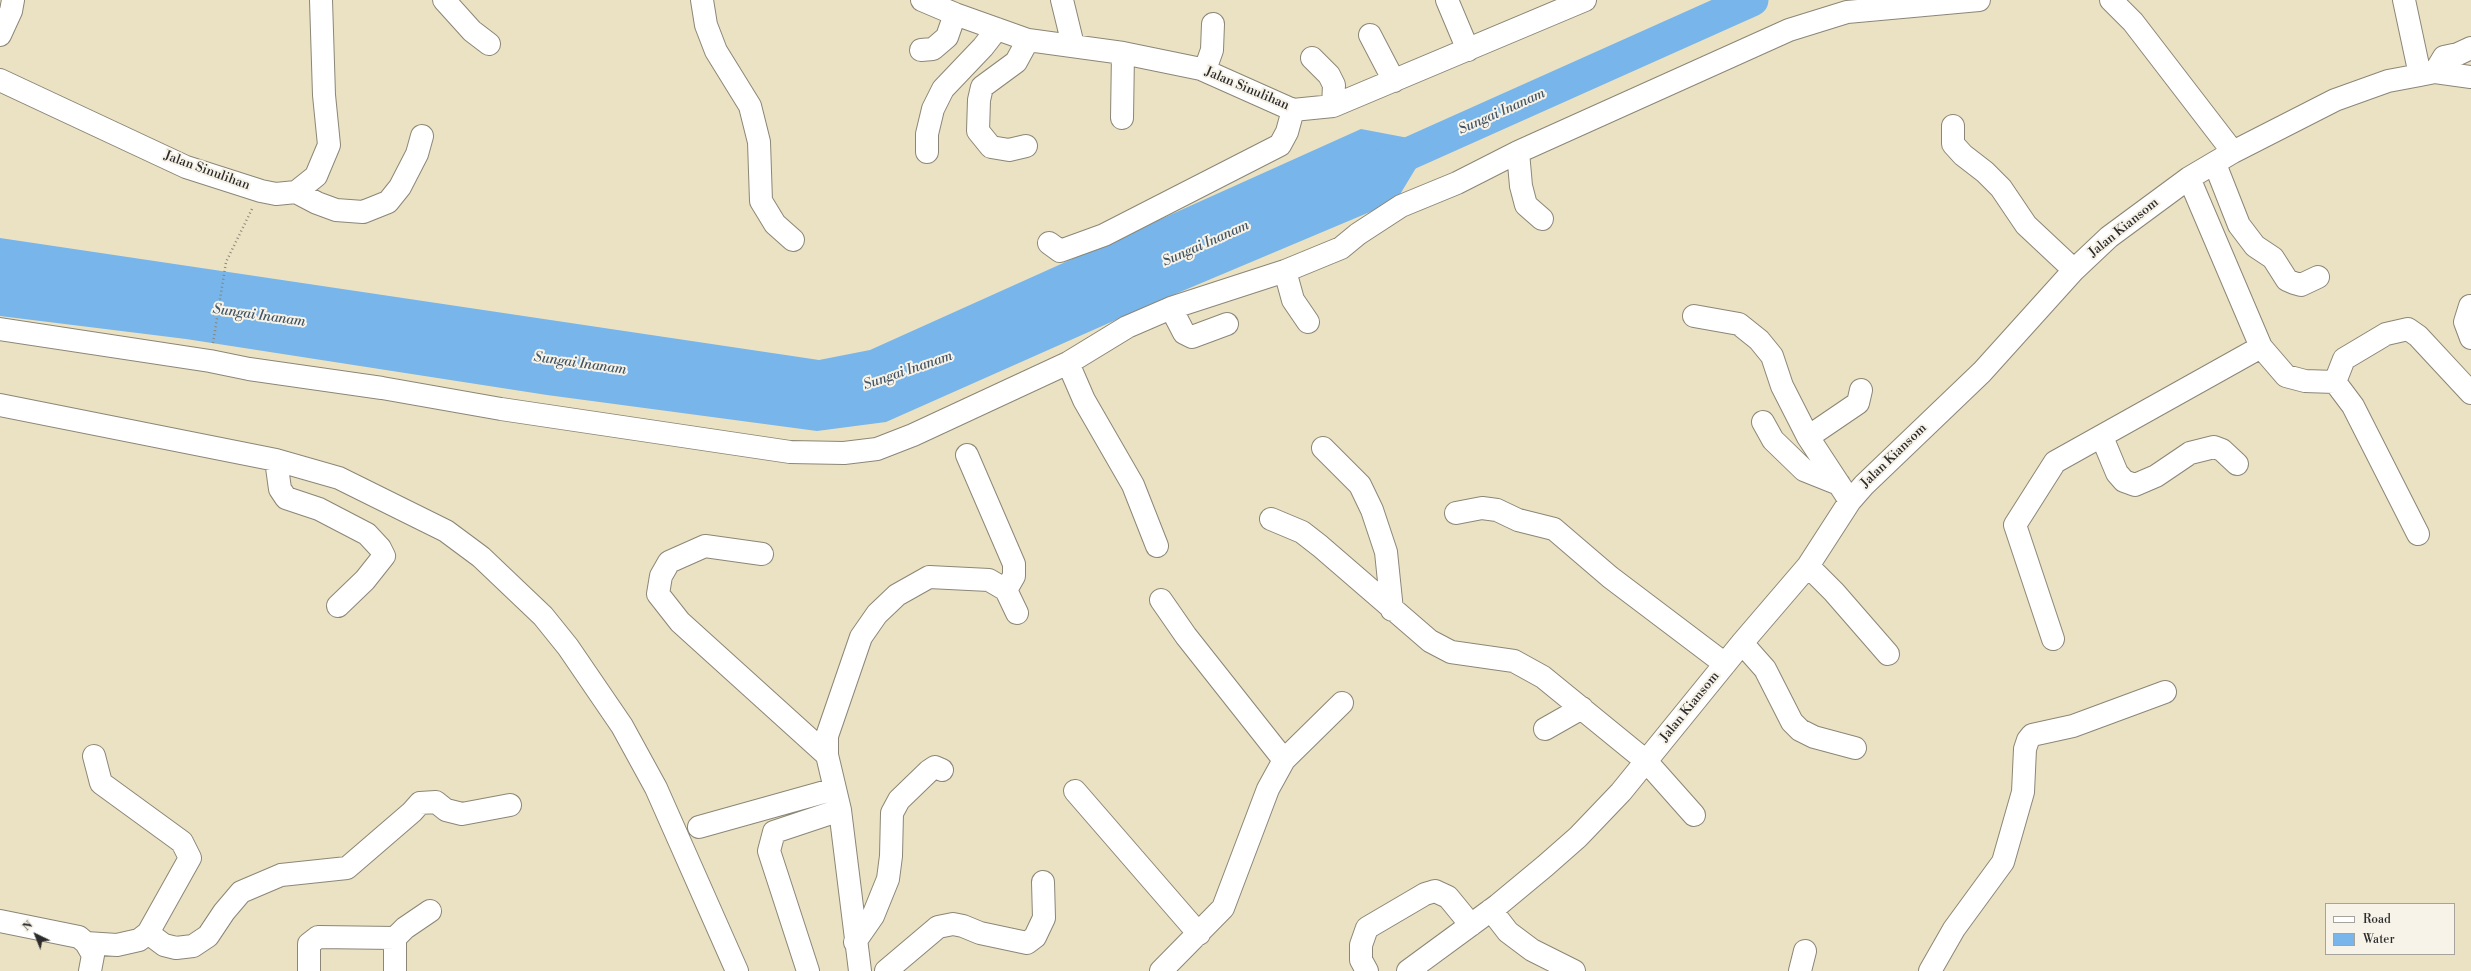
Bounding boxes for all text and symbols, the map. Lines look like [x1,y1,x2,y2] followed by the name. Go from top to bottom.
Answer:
[1203,64,1291,114] street label: Jalan Sinulihan
[1456,85,1548,139] water label: Sungai Inanam
[162,148,252,194] street label: Jalan Sinulihan
[2086,195,2162,261] street label: Jalan Kiansom
[1160,217,1252,271] water label: Sungai Inanam
[212,301,306,331] water label: Sungai Inanam
[861,348,955,394] water label: Sungai Inanam
[533,349,627,379] water label: Sungai Inanam
[1858,421,1930,491] street label: Jalan Kiansom
[1657,669,1723,745] street label: Jalan Kiansom
[2325,903,2455,955] legend
[2363,912,2391,927] text: Road
[16,915,56,955] north arrow
[20,918,36,934] text: N
[2363,932,2395,947] text: Water

